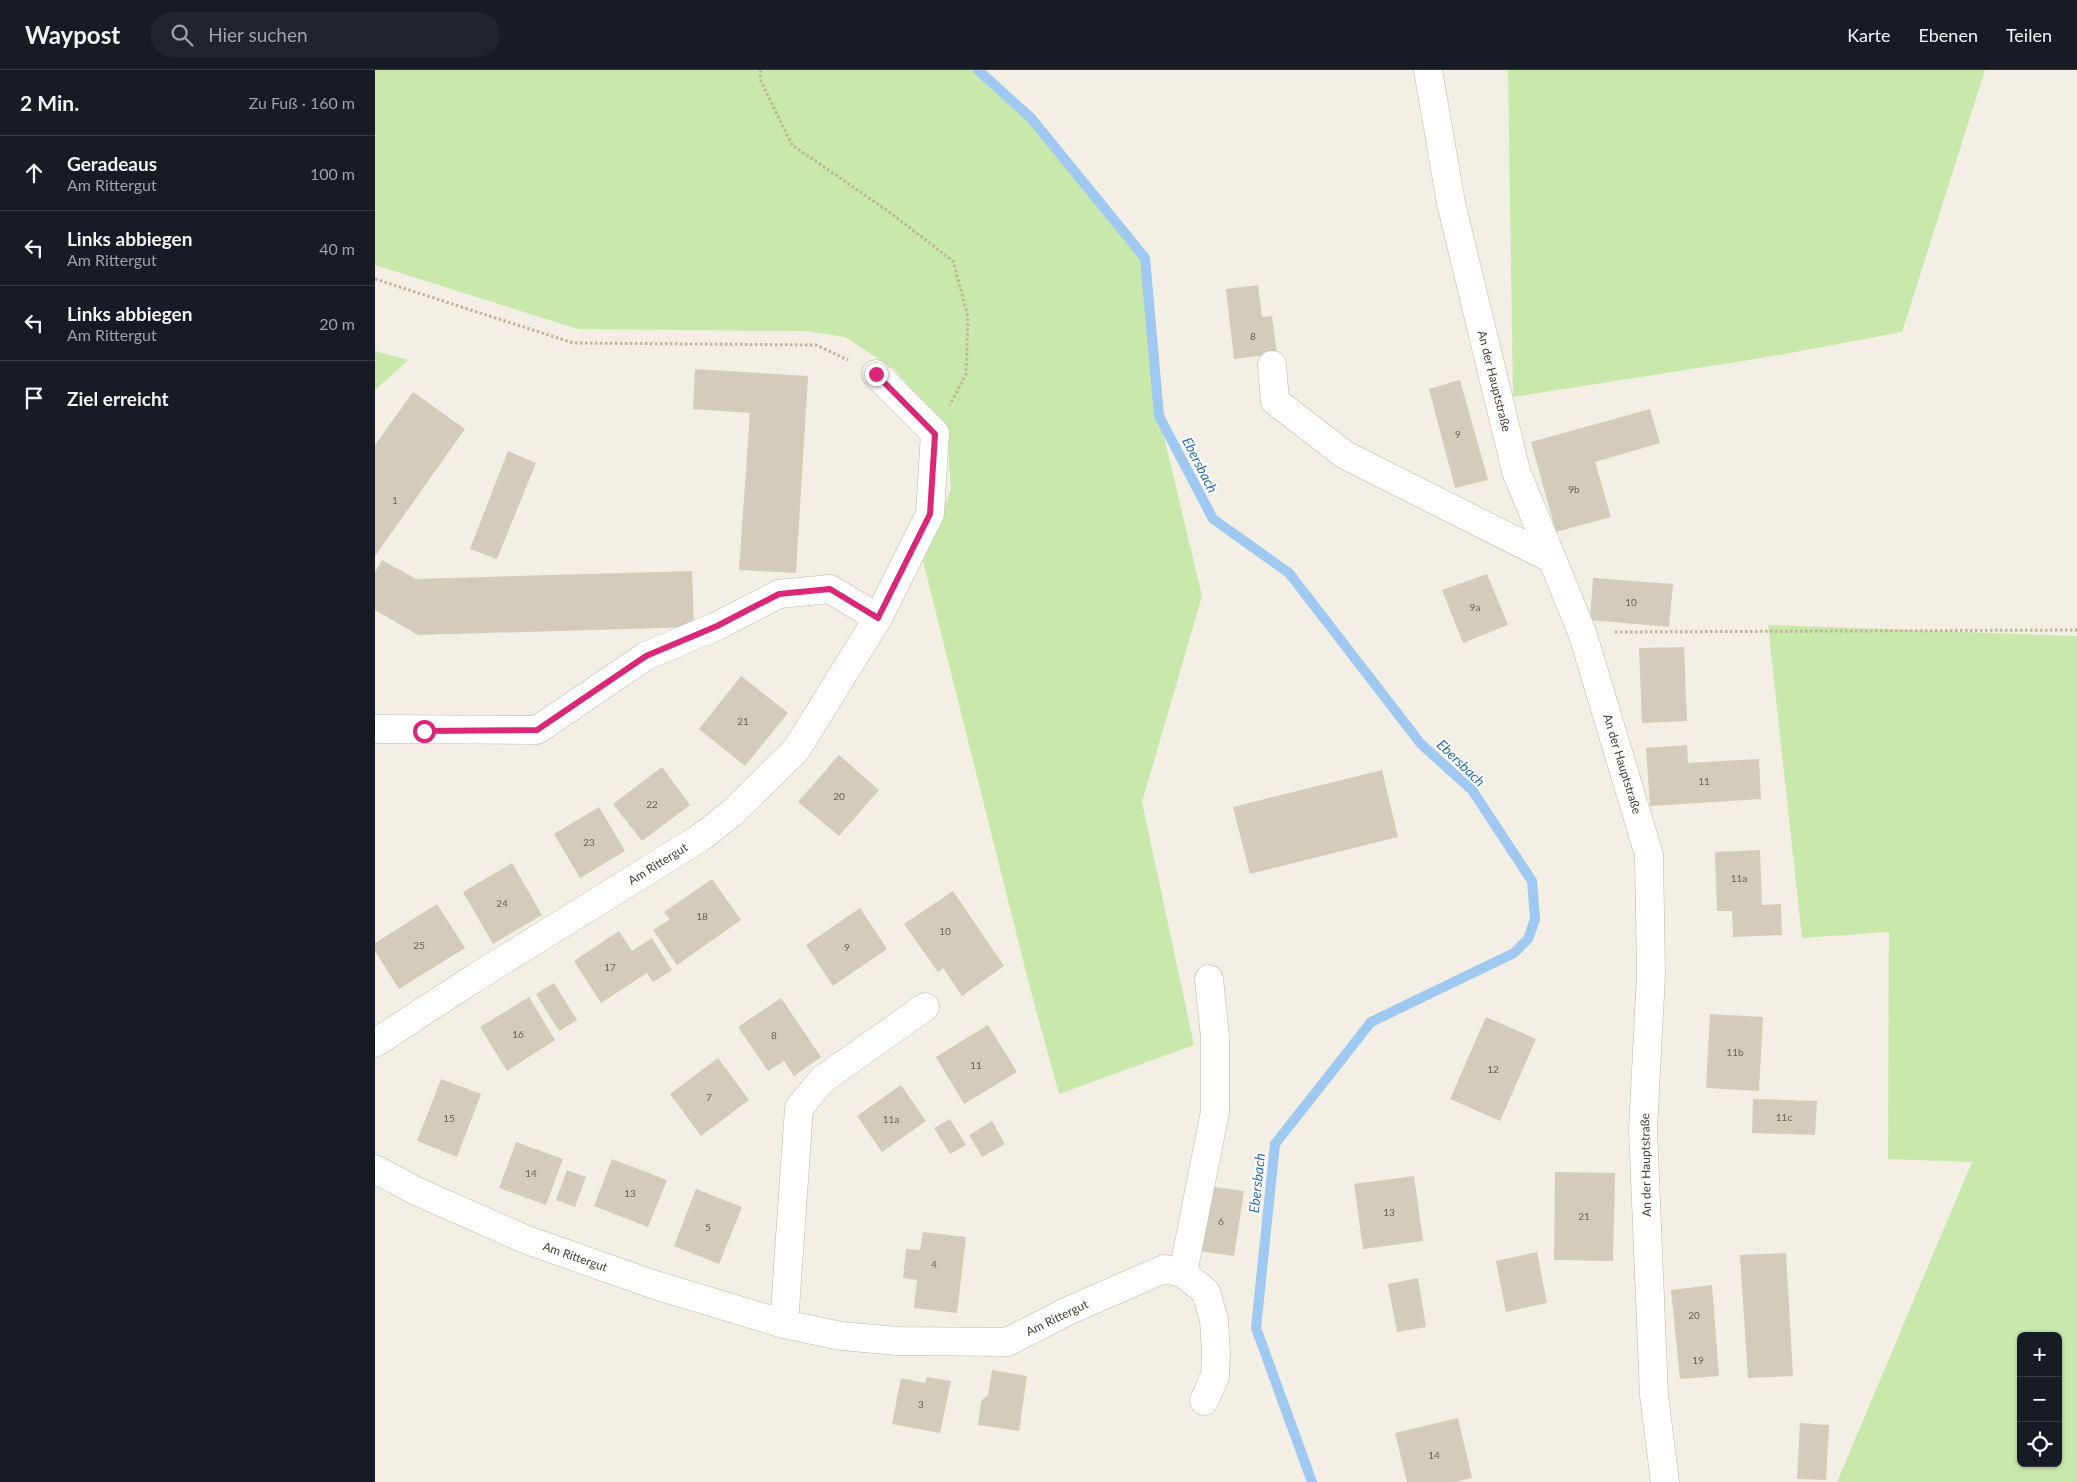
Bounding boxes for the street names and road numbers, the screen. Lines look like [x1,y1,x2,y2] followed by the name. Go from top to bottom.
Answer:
[1475,329,1514,433] street label: An der Hauptstraße
[1600,712,1645,816] street label: An der Hauptstraße
[625,839,691,888] street label: Am Rittergut
[1637,1113,1654,1217] street label: An der Hauptstraße
[541,1238,610,1275] street label: Am Rittergut
[1023,1296,1091,1339] street label: Am Rittergut

